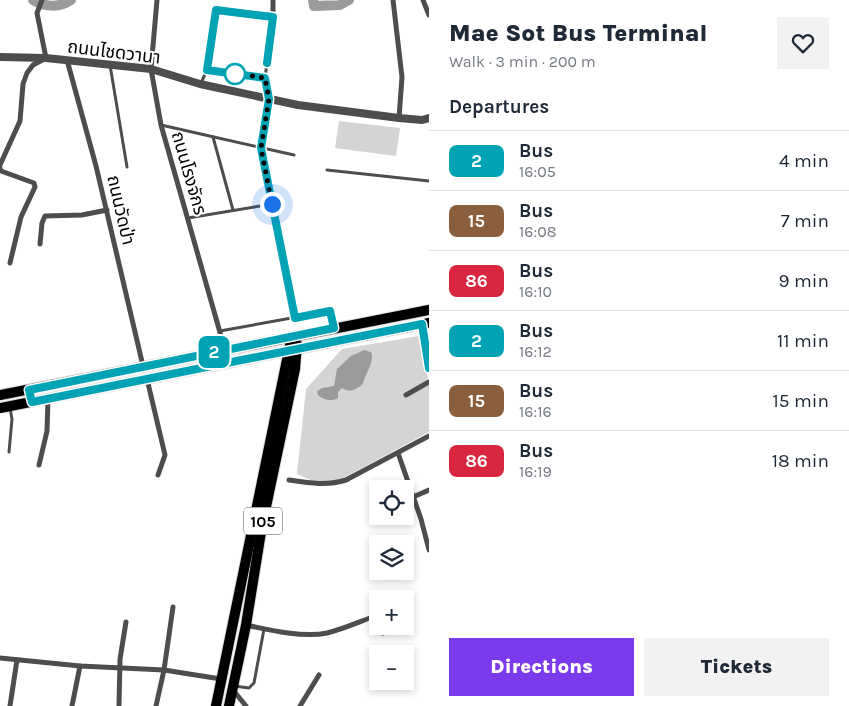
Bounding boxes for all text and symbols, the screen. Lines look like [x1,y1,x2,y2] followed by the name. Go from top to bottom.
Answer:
[777,17,829,69] button: heart
[449,19,707,47] text: Mae Sot Bus Terminal
[66,35,162,69] street label: ถนนไชดวานา
[449,52,596,71] text: Walk · 3 min · 200 m
[224,63,246,85] unlabelled marker
[449,96,549,118] text: Departures
[167,129,211,218] street label: ถนนโรงจักร
[519,140,553,162] text: Bus
[471,150,482,172] text: 2
[779,150,829,172] text: 4 min
[519,162,556,181] text: 16:05
[102,173,140,247] street label: ถนนวัดป่า
[260,192,285,217] your location
[519,200,553,222] text: Bus
[468,210,485,232] text: 15
[781,210,829,232] text: 7 min
[519,222,556,241] text: 16:08
[519,260,553,282] text: Bus
[465,270,488,292] text: 86
[779,270,829,292] text: 9 min
[519,282,552,301] text: 16:10
[519,320,553,342] text: Bus
[471,330,482,352] text: 2
[777,330,829,352] text: 11 min
[198,336,230,368] line badge: 2
[209,341,219,363] text: 2
[519,342,552,361] text: 16:12
[519,380,553,402] text: Bus
[468,390,485,412] text: 15
[773,390,829,412] text: 15 min
[519,402,552,421] text: 16:16
[519,440,553,462] text: Bus
[465,450,488,472] text: 86
[772,450,829,472] text: 18 min
[519,462,552,481] text: 16:19
[369,480,414,690] map controls
[369,480,414,525] button: locate
[244,508,282,534] road number: 105
[369,535,414,580] button: layers
[369,590,414,635] button: +
[449,638,634,696] button: Directions
[644,638,829,696] button: Tickets
[369,645,414,690] button: −

